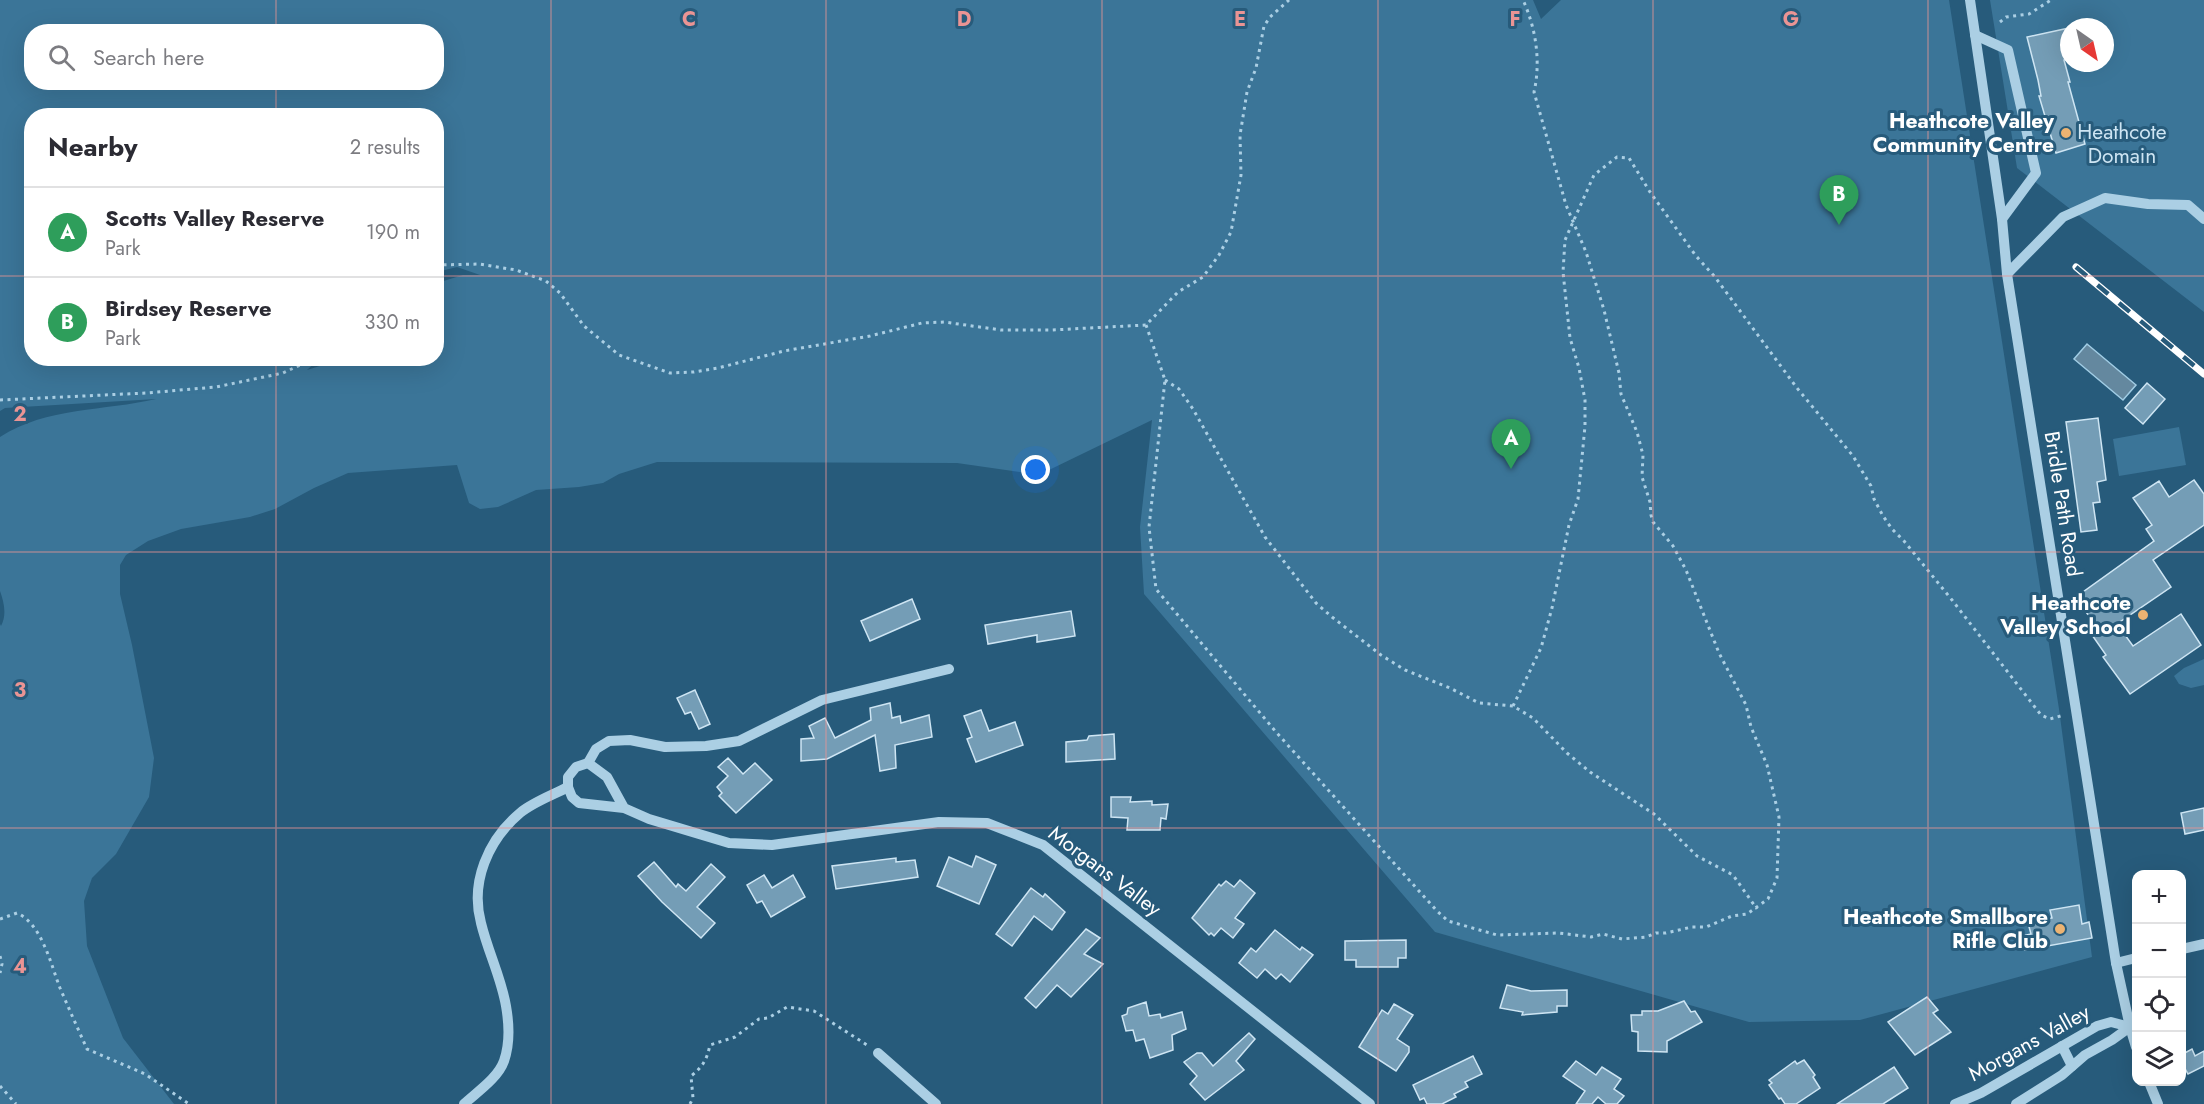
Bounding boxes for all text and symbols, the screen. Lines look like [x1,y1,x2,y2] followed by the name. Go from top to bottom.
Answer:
[682,5,696,34] text: C
[957,5,971,34] text: D
[1234,5,1246,34] text: E
[1509,5,1521,34] text: F
[1783,5,1799,34] text: G
[2060,18,2114,72] north arrow
[24,24,444,90] search box
[45,41,78,74] icon: search
[93,41,204,73] text: Search here
[1873,106,2055,160] place label: Heathcote Valley Community Centre
[2077,117,2167,171] park label: Heathcote Domain
[2059,126,2073,140] marker: Heathcote Valley Community Centre
[48,128,137,166] text: Nearby
[350,133,420,162] text: 2 results
[1820,176,1858,225] pin: B
[105,202,324,234] text: Scotts Valley Reserve
[60,218,75,247] text: A
[366,218,420,247] text: 190 m
[105,234,141,263] text: Park
[105,292,272,324] text: Birdsey Reserve
[61,308,74,337] text: B
[365,308,420,337] text: 330 m
[105,324,141,353] text: Park
[13,400,27,429] text: 2
[1492,420,1530,469] pin: A
[2037,429,2089,579] street label: Bridle Path Road
[1021,455,1050,484] your location
[1999,588,2131,642] place label: Heathcote Valley School
[2136,608,2150,622] marker: Heathcote Valley School
[14,676,26,705] text: 3
[1042,819,1168,924] street label: Morgans Valley
[2132,870,2186,1086] map controls
[2132,870,2186,924] button: +
[1843,902,2048,956] place label: Heathcote Smallbore Rifle Club
[2053,922,2067,936] marker: Heathcote Smallbore Rifle Club
[2132,924,2186,978] button: −
[13,952,27,981] text: 4
[2132,978,2186,1032] button: locate
[1963,997,2096,1089] street label: Morgans Valley
[2132,1032,2186,1086] button: layers

